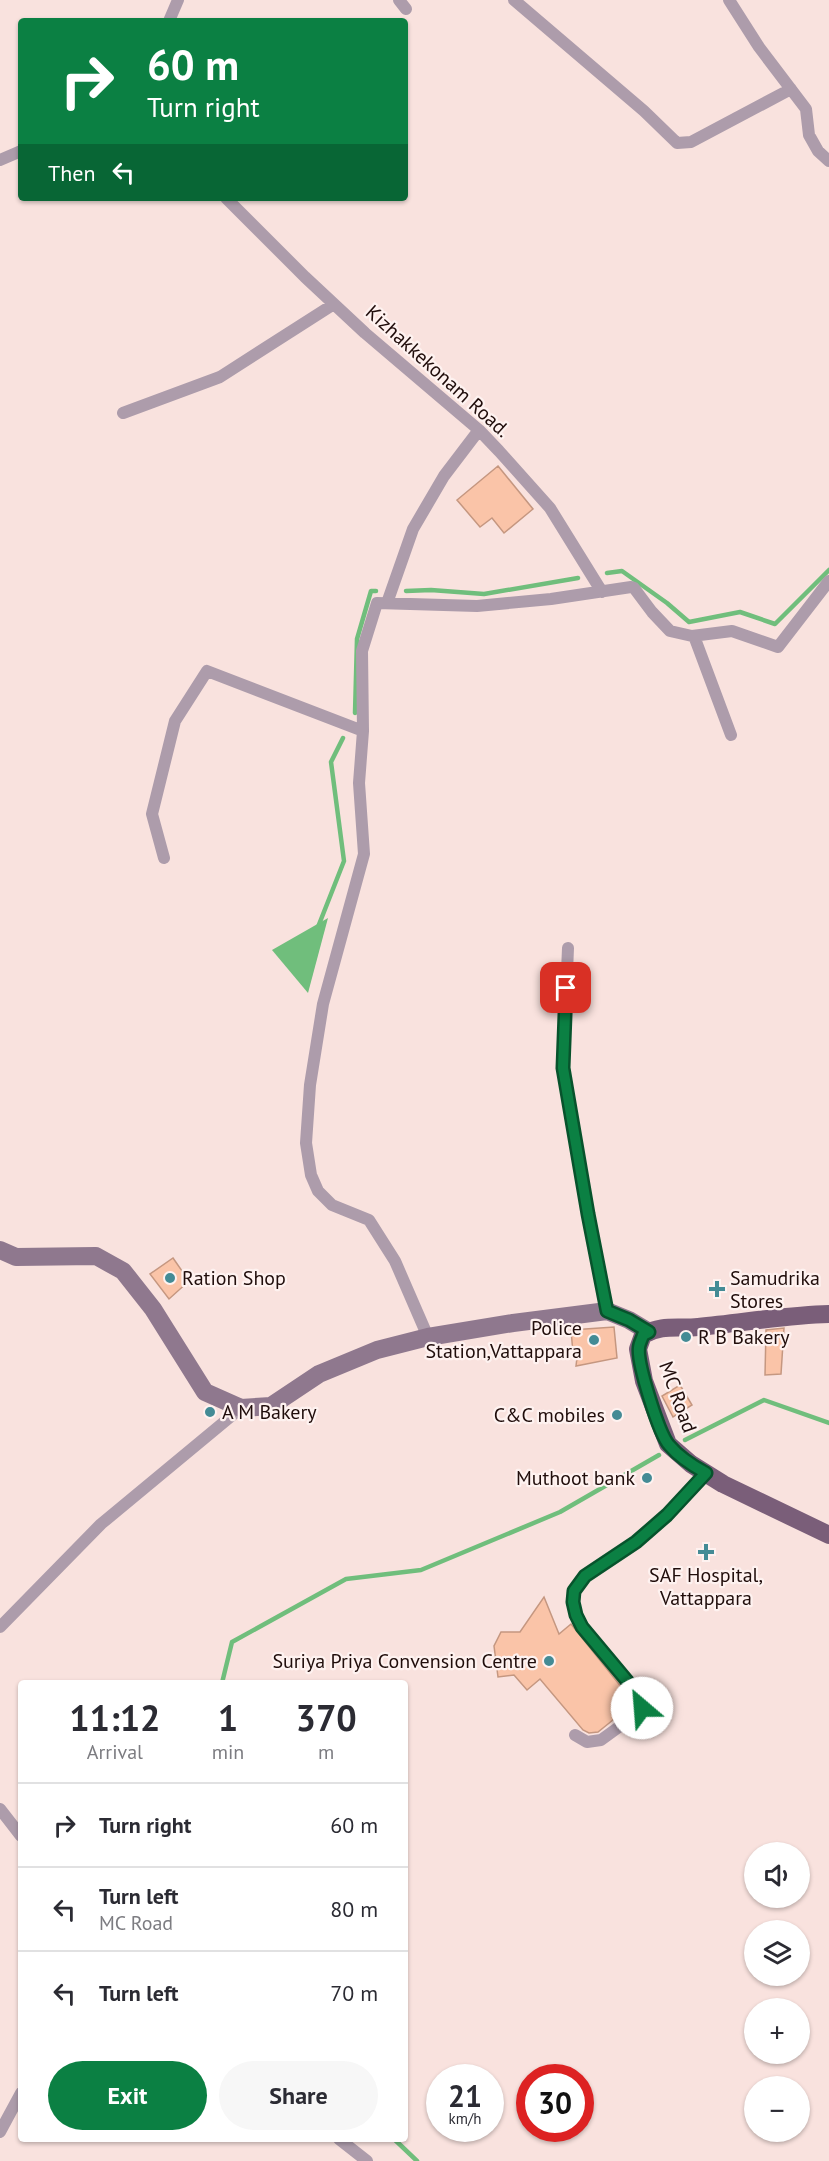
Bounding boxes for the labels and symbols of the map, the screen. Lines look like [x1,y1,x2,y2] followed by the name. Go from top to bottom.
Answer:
[360,299,516,443] street label: Kizhakkekonam Road.
[540,962,591,1013] pin
[182,1265,286,1291] place label: Ration Shop
[730,1265,820,1314] place label: Samudrika Stores
[163,1271,177,1285] marker: Ration Shop
[708,1280,726,1298] marker: Samudrika Stores
[426,1315,582,1364] place label: Police Station,Vattappara
[698,1324,790,1350] place label: R B Bakery
[679,1330,693,1344] marker: R B Bakery
[587,1333,601,1347] marker: Police Station,Vattappara
[653,1358,703,1436] street label: MC Road
[222,1399,317,1425] place label: A M Bakery
[494,1402,605,1428] place label: C&C mobiles
[203,1405,217,1419] marker: A M Bakery
[610,1408,624,1422] marker: C&C mobiles
[516,1465,635,1491] place label: Muthoot bank
[640,1471,654,1485] marker: Muthoot bank
[697,1543,715,1561] marker: SAF Hospital, Vattappara
[649,1562,763,1611] place label: SAF Hospital, Vattappara
[272,1648,537,1674] place label: Suriya Priya Convension Centre
[542,1654,556,1668] marker: Suriya Priya Convension Centre
[610,1676,674,1740] position arrow
[516,2064,594,2142] speed limit sign: 30

